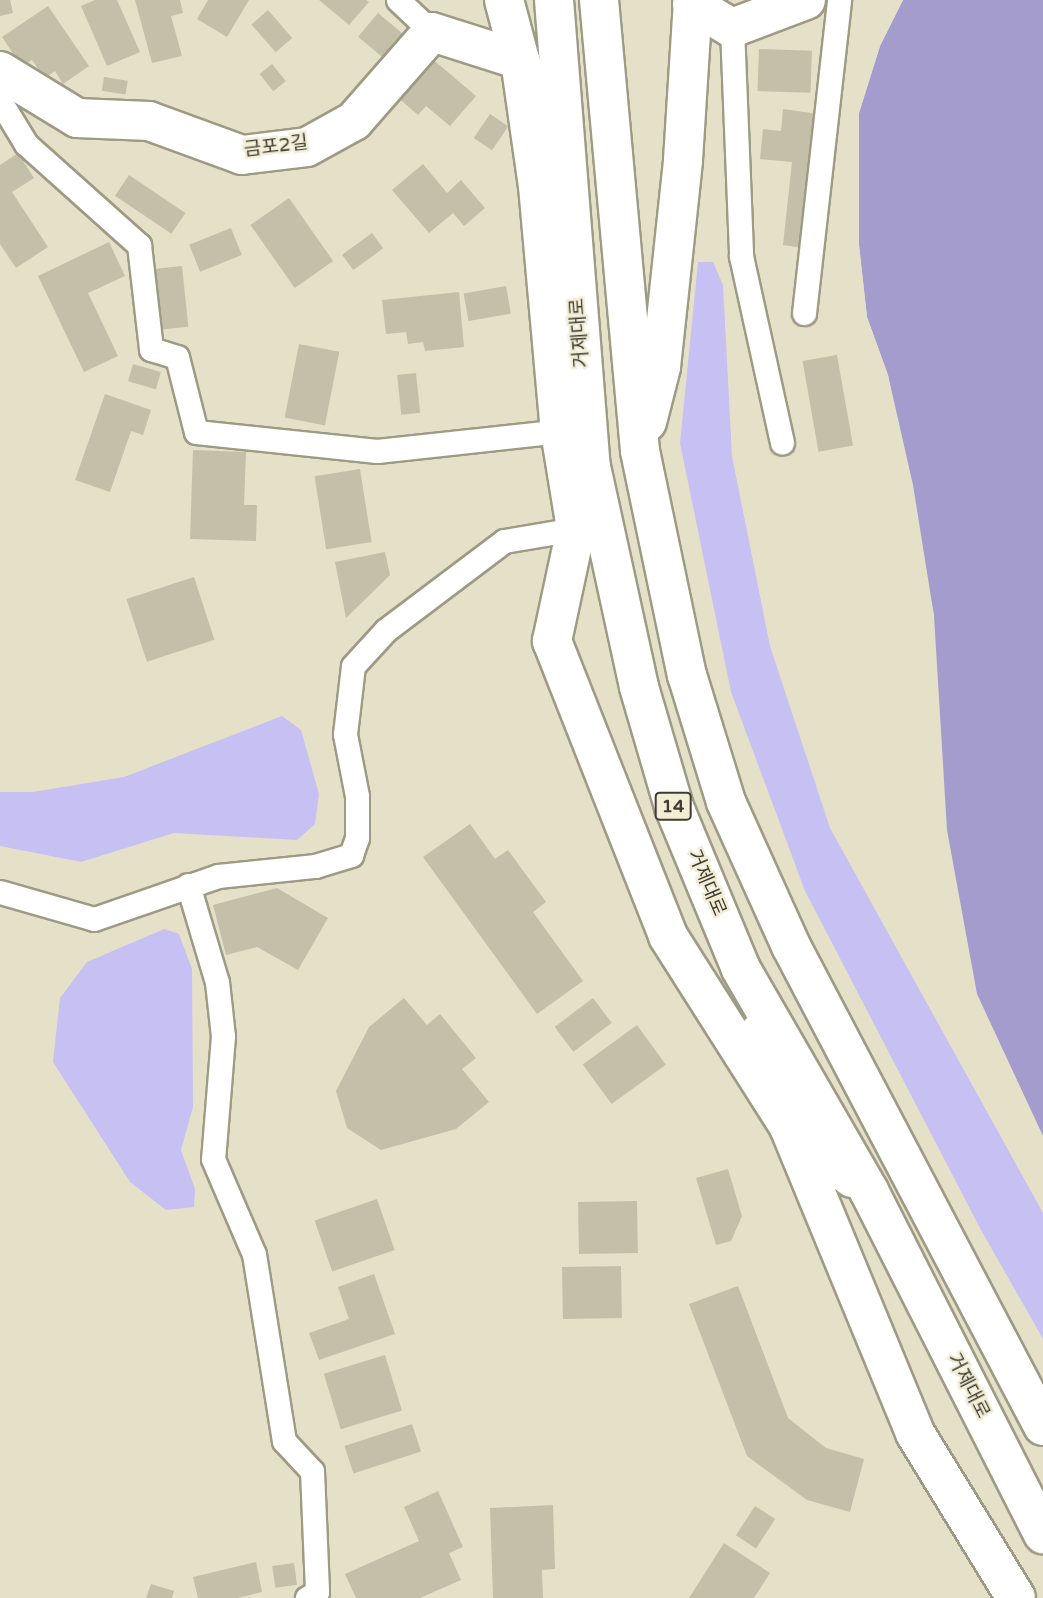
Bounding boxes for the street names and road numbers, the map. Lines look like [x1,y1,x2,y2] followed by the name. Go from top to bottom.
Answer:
[243,132,309,162] street label: 금포2길
[566,297,594,369] street label: 거제대로
[654,792,692,820] road number: 14
[682,846,730,920] street label: 거제대로
[942,1350,994,1422] street label: 거제대로

